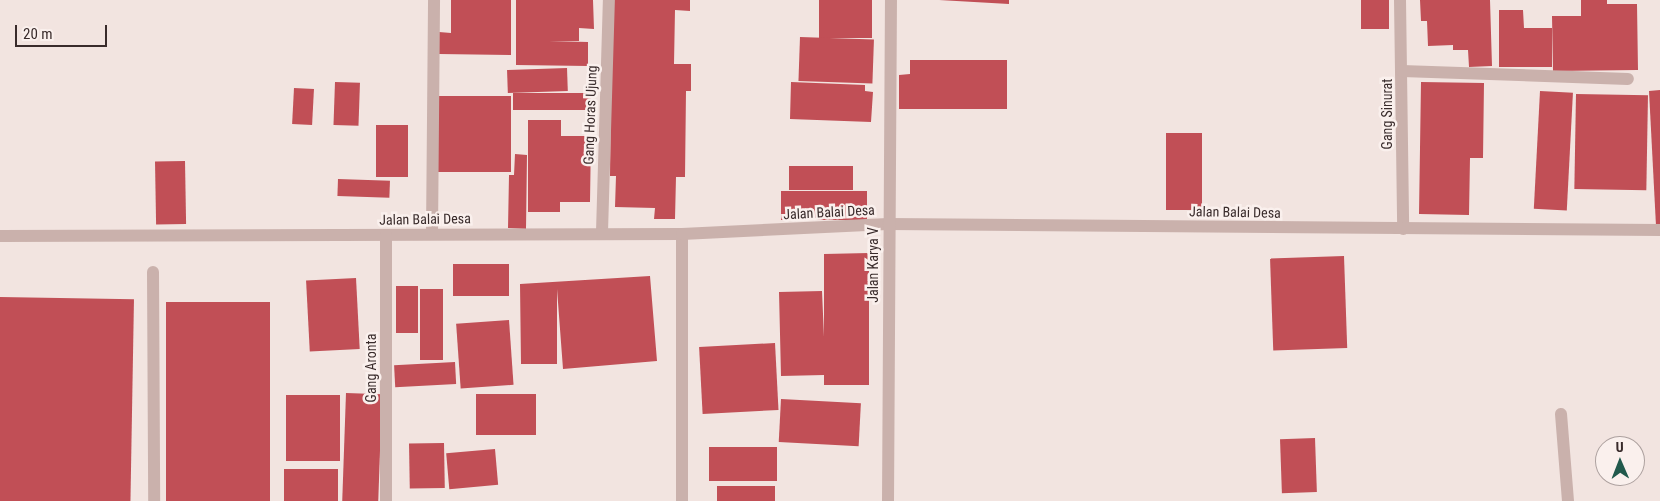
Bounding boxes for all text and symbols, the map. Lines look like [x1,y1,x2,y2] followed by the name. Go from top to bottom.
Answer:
[18,15,110,47] scale bar
[23,25,53,43] text: 20 m
[580,65,600,165] street label: Gang Horas Ujung
[1379,79,1395,149] street label: Gang Sinurat
[783,201,875,223] street label: Jalan Balai Desa
[1189,203,1281,221] street label: Jalan Balai Desa
[379,210,471,228] street label: Jalan Balai Desa
[865,227,881,303] street label: Jalan Karya V
[363,334,379,402] street label: Gang Aronta
[1595,436,1645,486] north arrow
[1616,439,1624,455] text: U

